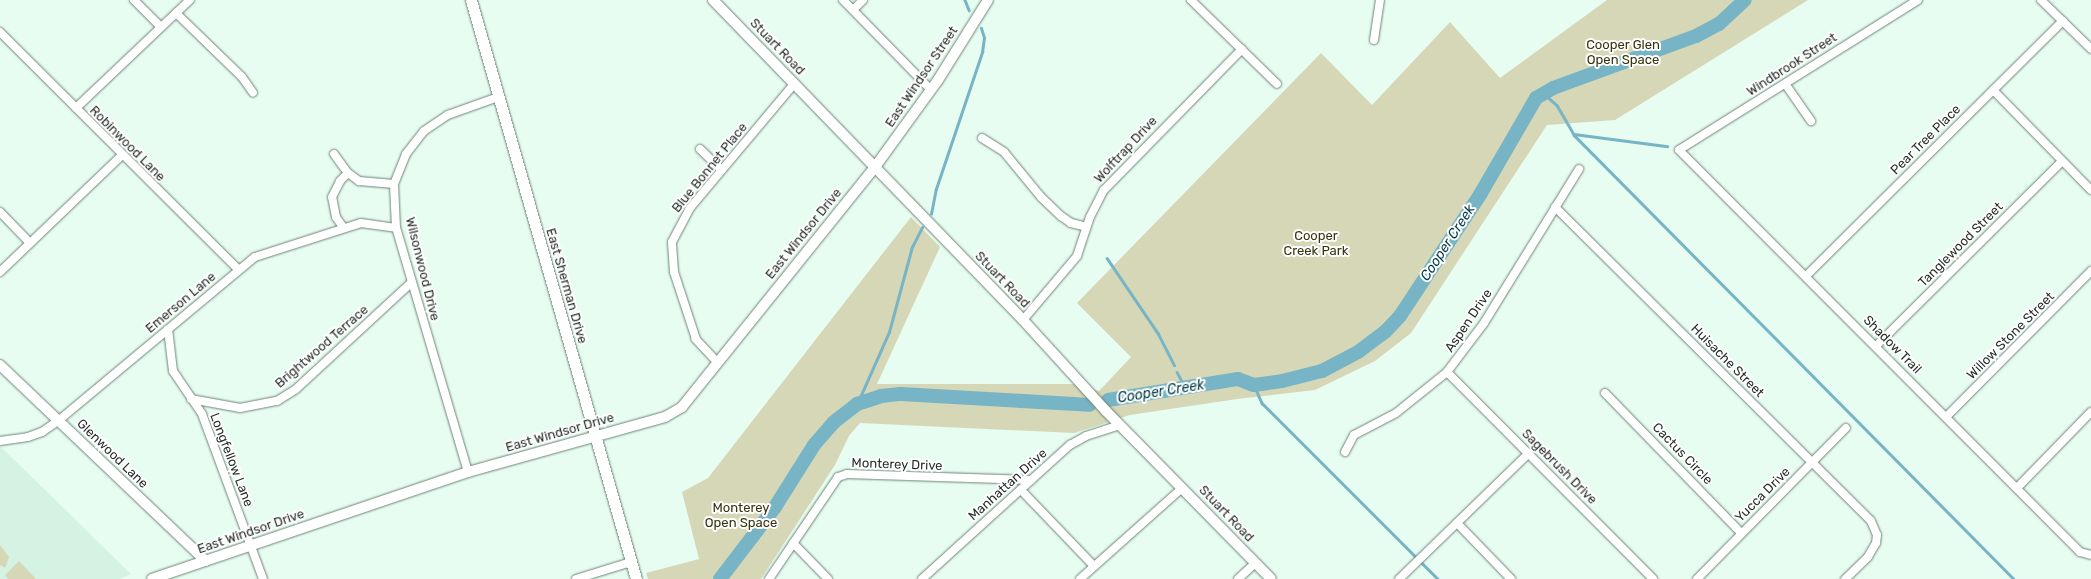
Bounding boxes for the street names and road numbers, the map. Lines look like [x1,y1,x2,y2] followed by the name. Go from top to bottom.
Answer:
[746,16,808,78] street label: Stuart Road
[882,23,962,131] street label: East Windsor Street
[1744,30,1840,100] street label: Windbrook Street
[1888,102,1964,178] street label: Pear Tree Place
[86,103,168,185] street label: Robinwood Lane
[1091,114,1161,186] street label: Wolftrap Drive
[669,120,751,216] street label: Blue Bonnet Place
[763,185,845,283] street label: East Windsor Drive
[1916,200,2006,290] street label: Tanglewood Street
[402,216,442,322] street label: Wilsonwood Drive
[542,227,590,345] street label: East Sherman Drive
[971,249,1033,311] street label: Stuart Road
[143,269,219,337] street label: Emerson Lane
[1442,286,1496,356] street label: Aspen Drive
[1964,289,2058,383] street label: Willow Stone Street
[272,302,372,392] street label: Brightwood Terrace
[1859,312,1925,378] street label: Shadow Trail
[1687,321,1767,401] street label: Huisache Street
[504,410,616,456] street label: East Windsor Drive
[206,411,256,509] street label: Longfellow Lane
[73,416,151,492] street label: Glenwood Lane
[1649,420,1715,488] street label: Cactus Circle
[1518,426,1600,508] street label: Sagebrush Drive
[966,446,1050,524] street label: Manhattan Drive
[851,456,943,474] street label: Monterey Drive
[1732,464,1794,526] street label: Yucca Drive
[1195,483,1257,545] street label: Stuart Road
[195,506,307,558] street label: East Windsor Drive

